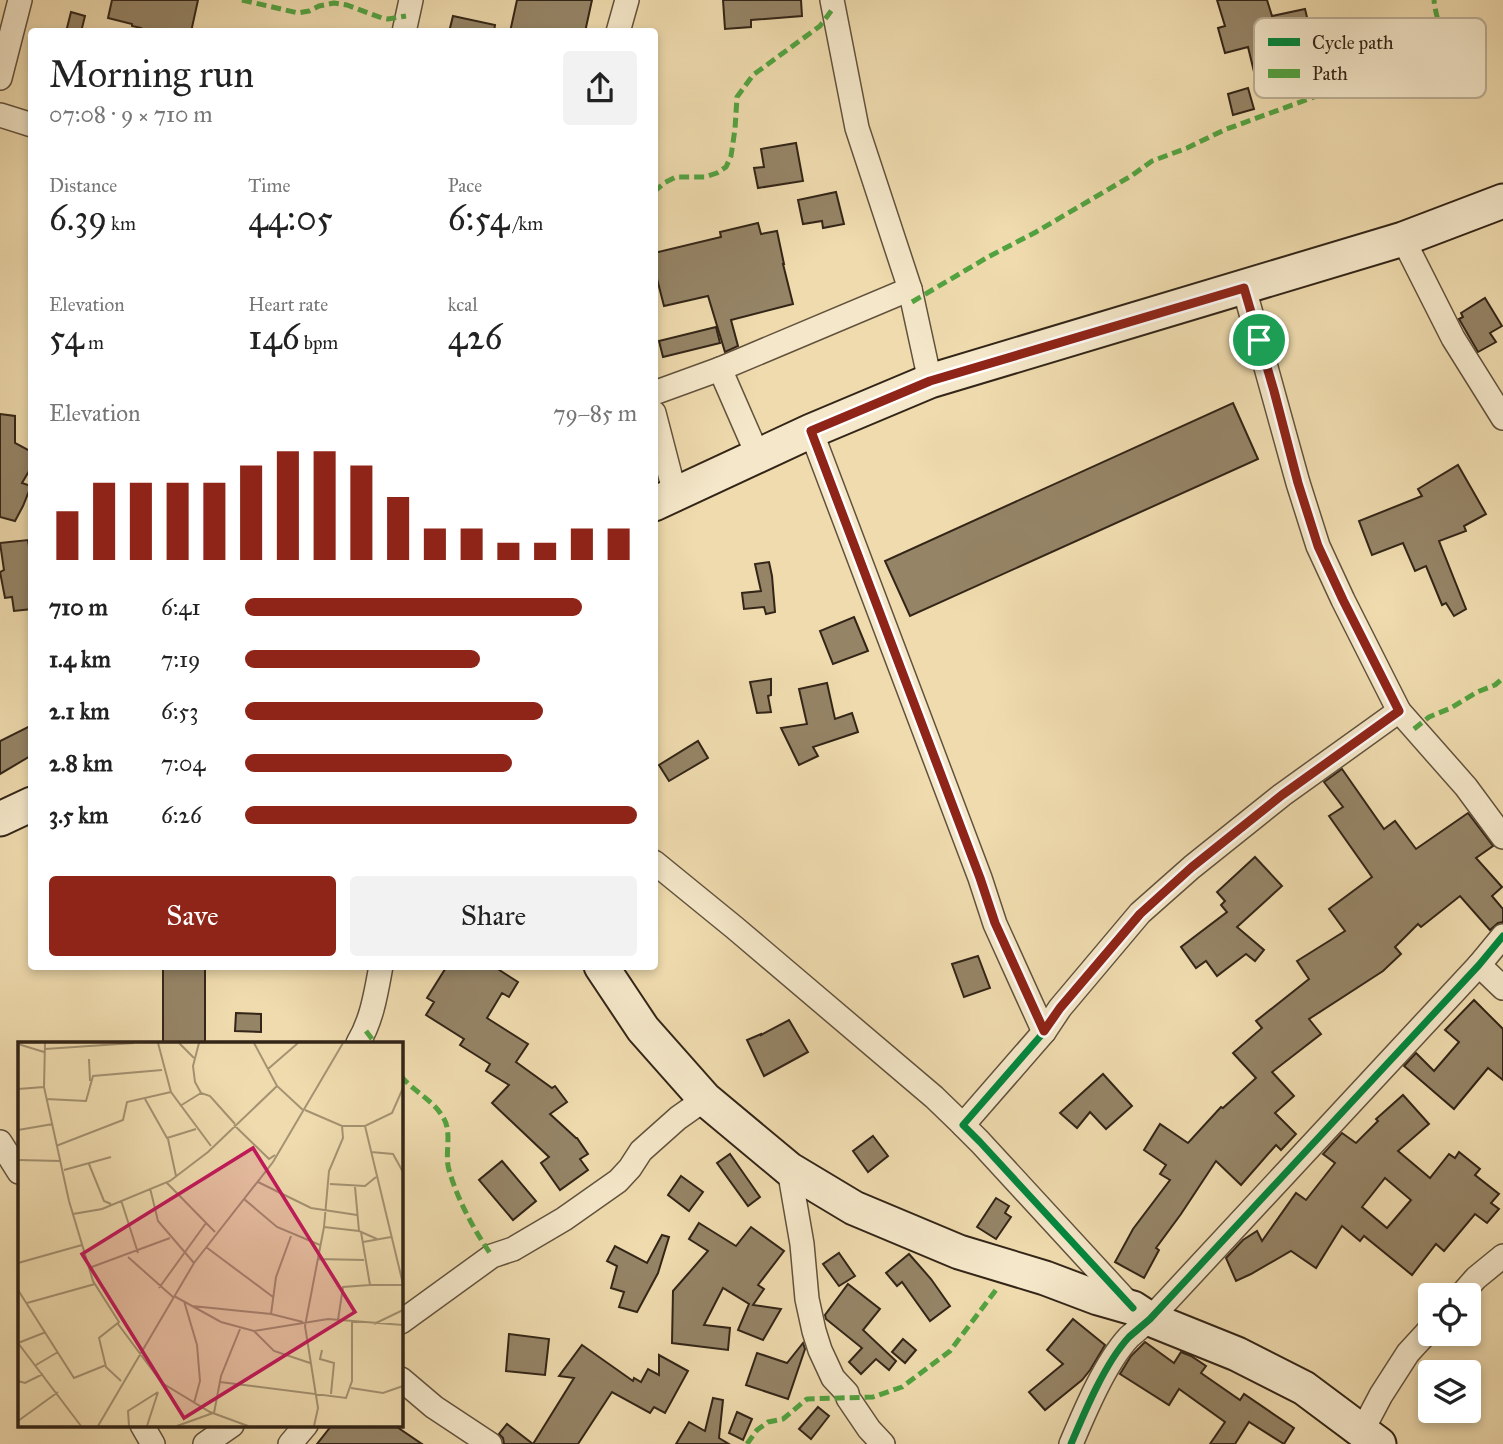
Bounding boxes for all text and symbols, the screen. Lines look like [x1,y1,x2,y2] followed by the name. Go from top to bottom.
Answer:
[1254,18,1486,98] legend
[1312,31,1394,54] text: Cycle path
[49,51,254,97] text: Morning run
[563,51,637,125] button: share
[1312,62,1348,85] text: Path
[49,100,213,128] text: 07:08 · 9 × 710 m
[49,174,117,197] text: Distance
[248,174,290,197] text: Time
[448,174,482,197] text: Pace
[49,197,107,240] text: 6.39
[248,197,333,240] text: 44:05
[448,197,509,240] text: 6:54
[107,212,136,235] text: km
[509,212,543,235] text: /km
[49,293,124,316] text: Elevation
[248,293,328,316] text: Heart rate
[448,293,478,316] text: kcal
[1229,310,1289,370] pin
[49,316,84,359] text: 54
[248,316,300,359] text: 146
[448,316,502,359] text: 426
[1240,321,1278,359] icon: arrive
[84,331,104,354] text: m
[300,331,338,354] text: bpm
[49,399,140,427] text: Elevation
[553,399,637,427] text: 79–85 m
[49,593,108,621] text: 710 m
[161,593,201,621] text: 6:41
[49,645,111,673] text: 1.4 km
[161,645,200,673] text: 7:19
[49,697,110,725] text: 2.1 km
[161,697,198,725] text: 6:53
[49,749,113,777] text: 2.8 km
[161,749,205,777] text: 7:04
[49,801,108,829] text: 3.5 km
[161,801,202,829] text: 6:26
[49,876,336,956] button: Save
[350,876,637,956] button: Share
[18,1042,402,1426] inset map
[1418,1283,1481,1423] map controls
[1418,1283,1481,1346] button: locate
[1418,1360,1481,1423] button: layers

